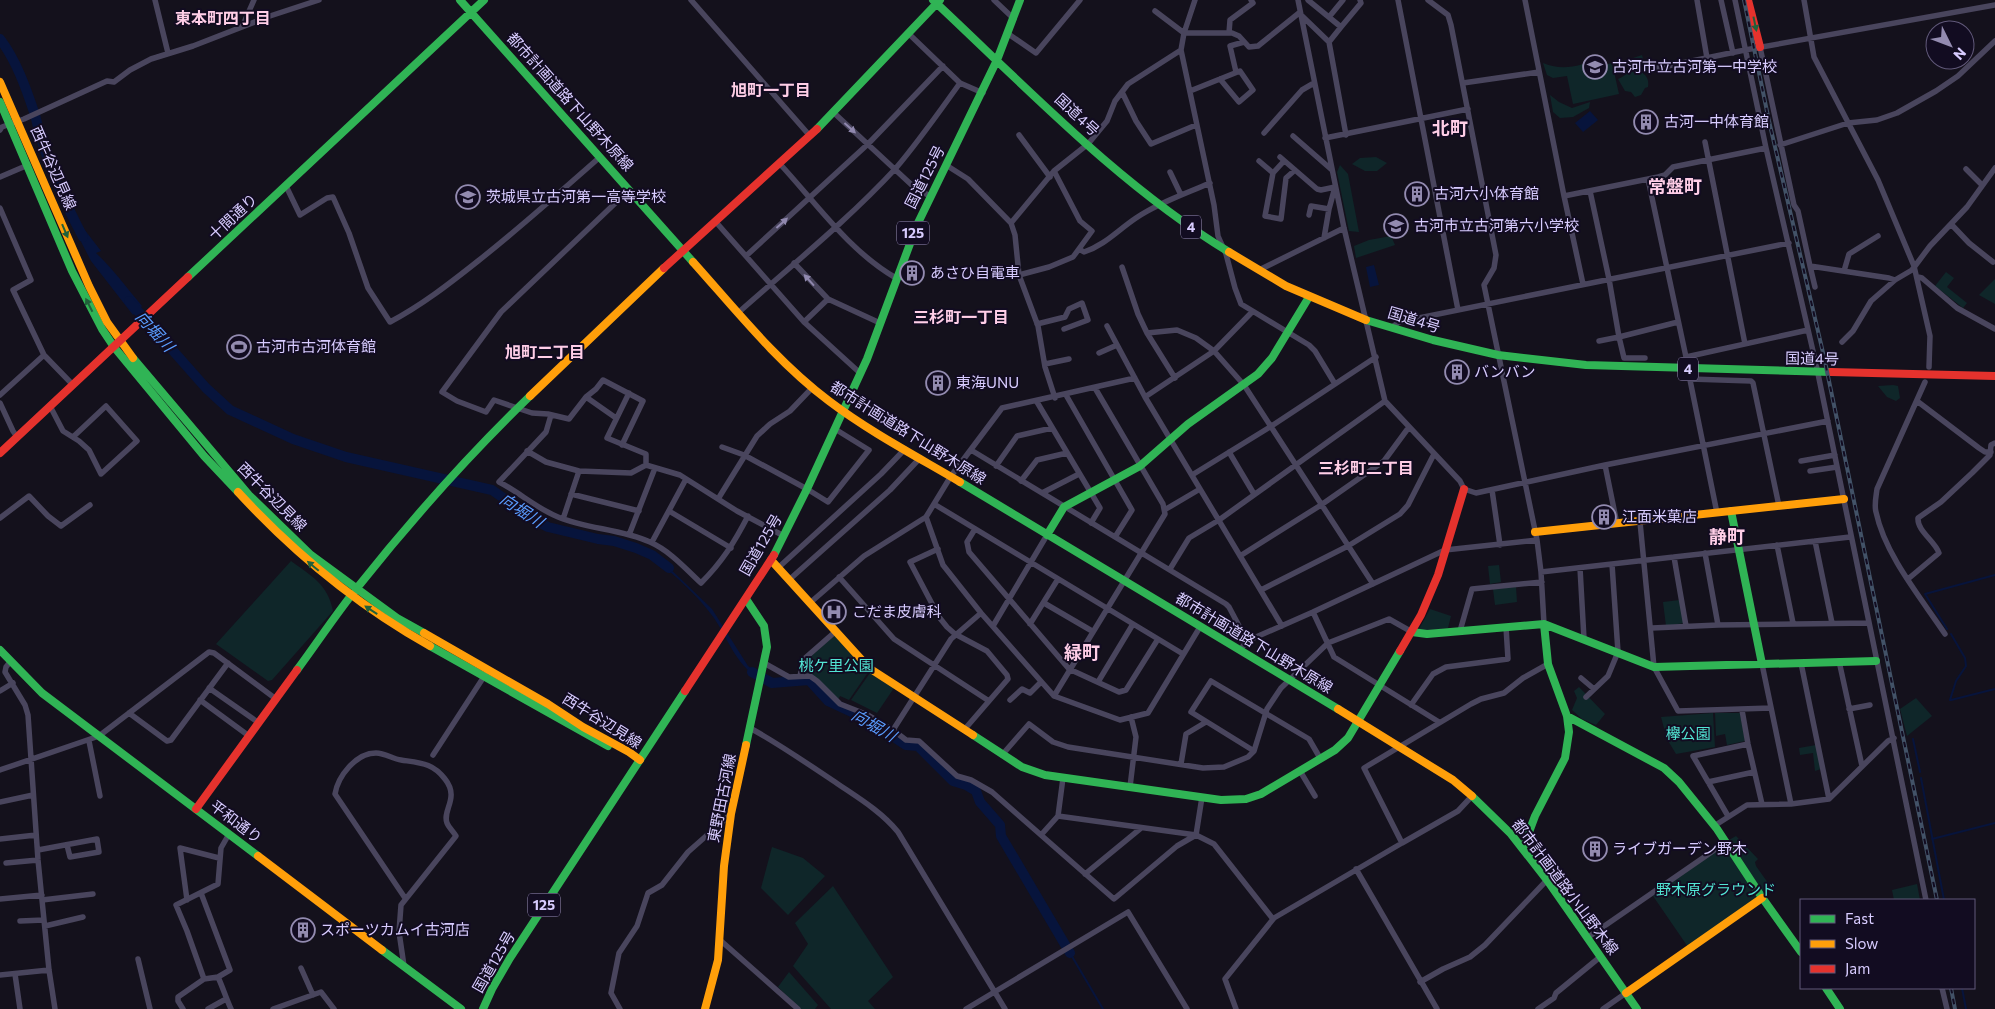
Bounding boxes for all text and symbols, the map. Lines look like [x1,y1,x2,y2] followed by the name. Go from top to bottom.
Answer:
[175,8,271,27] district label: 東本町四丁目
[1751,16,1759,31] one-way arrow
[1925,20,1975,70] north arrow
[504,28,638,174] street label: 都市計画道路下山野木原線
[1950,44,1970,64] text: N
[1582,54,1608,80] school or university icon: 古河市立古河第一中学校
[1612,57,1777,75] place label: 古河市立古河第一中学校
[731,80,811,99] district label: 旭町一丁目
[1052,89,1104,139] street label: 国道4号
[1633,109,1659,135] building icon: 古河一中体育館
[1664,112,1769,130] place label: 古河一中体育館
[1432,117,1468,139] district label: 北町
[844,122,856,134] one-way arrow
[27,123,80,212] street label: 西牛谷辺見線
[901,142,948,211] street label: 国道125号
[1648,175,1702,197] district label: 常盤町
[1404,181,1430,207] building icon: 古河六小体育館
[455,184,481,210] school or university icon: 茨城県立古河第一高等学校
[1434,184,1539,202] place label: 古河六小体育館
[486,187,666,205] place label: 茨城県立古河第一高等学校
[204,189,260,243] street label: 十間通り
[1383,213,1409,239] school or university icon: 古河市立古河第六小学校
[1181,216,1201,238] road number: 4
[1414,216,1579,234] place label: 古河市立古河第六小学校
[776,217,788,229] one-way arrow
[897,222,929,244] road number: 125
[62,224,70,238] one-way arrow
[899,260,925,286] building icon: あさひ自電車
[930,263,1020,281] place label: あさひ自電車
[804,274,815,287] one-way arrow
[85,298,93,312] one-way arrow
[1386,303,1443,336] street label: 国道4号
[132,306,180,356] water label: 向堀川
[913,307,1009,326] district label: 三杉町一丁目
[226,334,252,360] sports icon: 古河市古河体育館
[256,337,376,355] place label: 古河市古河体育館
[505,342,585,361] district label: 旭町二丁目
[1785,349,1839,367] street label: 国道4号
[1678,358,1698,380] road number: 4
[1444,359,1470,385] building icon: バンバン
[1474,362,1536,380] place label: バンバン
[925,370,951,396] building icon: 東海UNU
[956,373,1019,391] place label: 東海UNU
[827,377,990,487] street label: 都市計画道路下山野木原線
[235,458,311,534] street label: 西牛谷辺見線
[1318,458,1414,477] district label: 三杉町二丁目
[497,489,549,532] water label: 向堀川
[1591,504,1617,530] building icon: 江面米菓店
[1622,507,1697,525] place label: 江面米菓店
[735,510,785,579] street label: 国道125号
[1709,525,1745,547] district label: 静町
[306,560,319,571] one-way arrow
[1173,588,1336,696] street label: 都市計画道路下山野木原線
[821,599,847,625] hospital icon: こだま皮膚科
[852,602,942,620] place label: こだま皮膚科
[364,605,378,615] one-way arrow
[1064,641,1100,663] district label: 緑町
[798,656,874,674] park label: 桃ケ里公園
[560,689,645,752] street label: 西牛谷辺見線
[849,704,902,746] water label: 向堀川
[1665,724,1711,742] park label: 欅公園
[704,752,738,844] street label: 東野田古河線
[207,796,266,846] street label: 平和通り
[1509,815,1623,958] street label: 都市計画道路小山野木線
[1582,836,1608,862] building icon: ライブガーデン野木
[1612,839,1747,857] place label: ライブガーデン野木
[1656,880,1776,898] park label: 野木原グラウンド
[528,894,560,916] road number: 125
[1800,899,1975,989] legend
[1845,909,1874,927] text: Fast
[290,917,316,943] building icon: スポーツカムイ古河店
[320,920,470,938] place label: スポーツカムイ古河店
[468,927,518,996] street label: 国道125号
[1845,934,1878,952] text: Slow
[1845,959,1870,977] text: Jam

